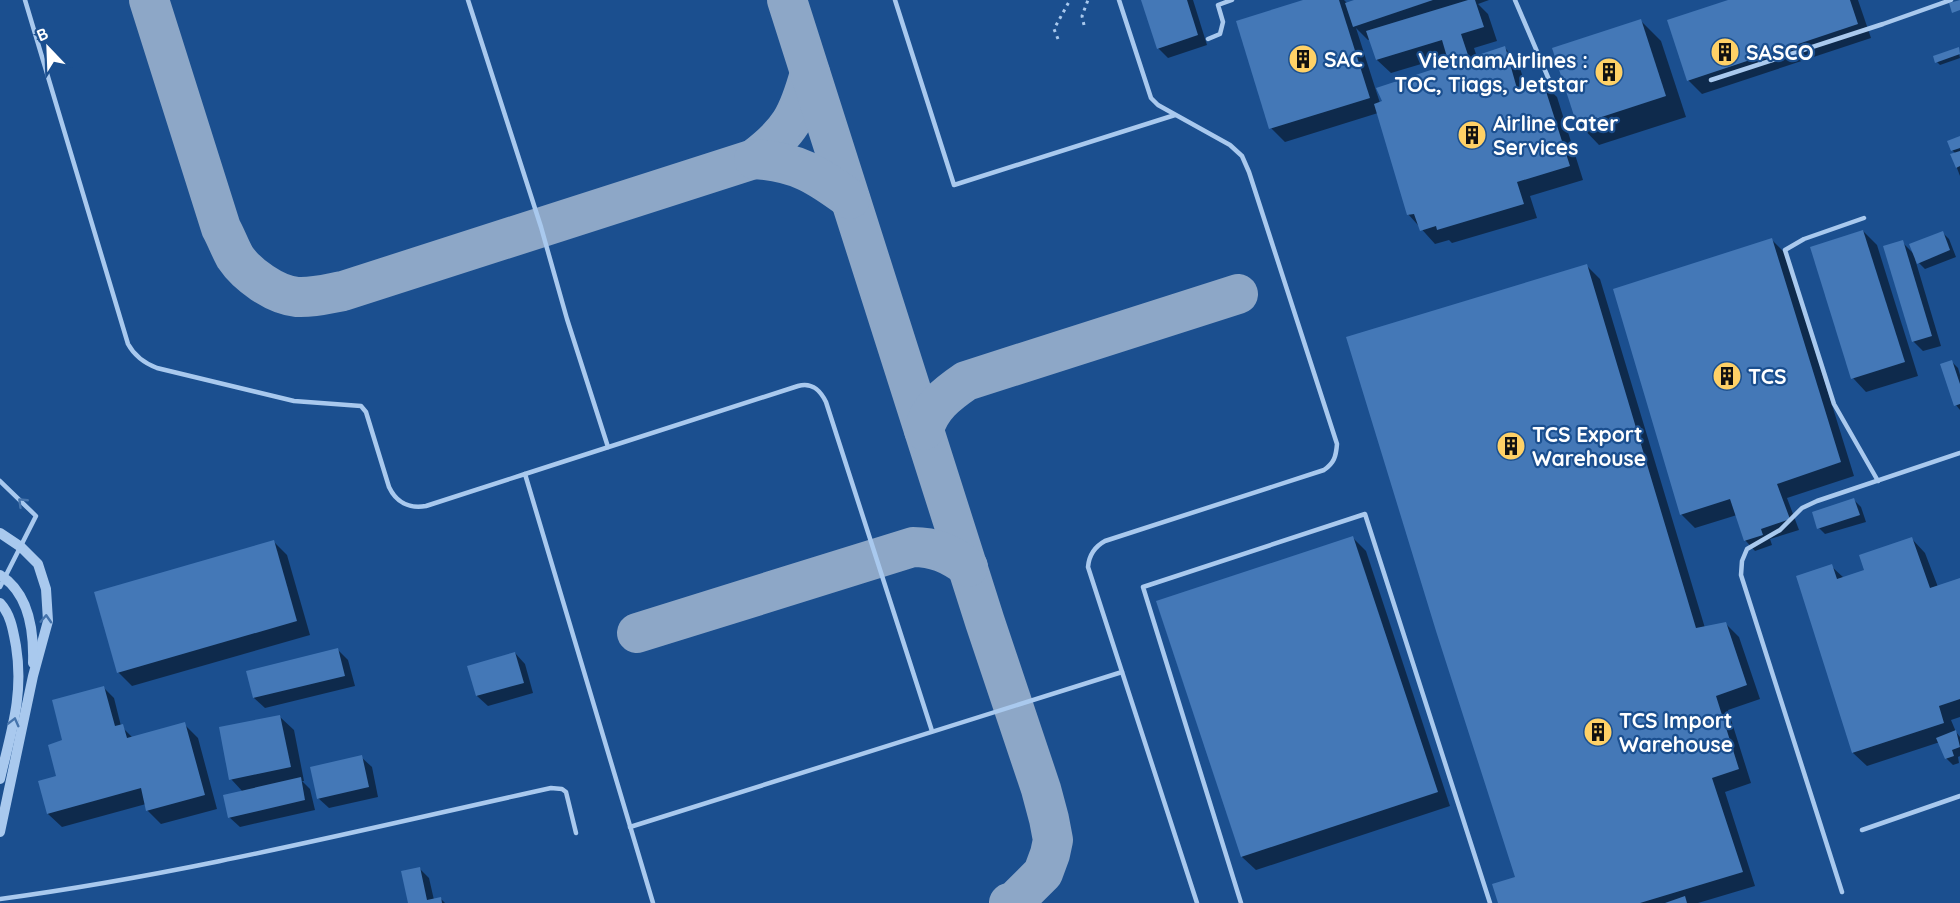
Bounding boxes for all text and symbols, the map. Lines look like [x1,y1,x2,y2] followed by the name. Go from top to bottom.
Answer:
[18,18,78,78] north arrow
[33,23,51,45] text: B
[1709,36,1741,68] building icon: SASCO
[1746,39,1814,65] place label: SASCO
[1287,43,1319,75] building icon: SAC
[1324,46,1363,72] place label: SAC
[1394,47,1588,97] place label: VietnamAirlines : TOC, Tiags, Jetstar
[1593,56,1625,88] building icon: VietnamAirlines : TOC, Tiags, Jetstar
[1493,110,1618,160] place label: Airline Cater Services
[1456,119,1488,151] building icon: Airline Cater Services
[1711,360,1743,392] building icon: TCS
[1748,363,1786,389] place label: TCS
[1532,421,1646,471] place label: TCS Export Warehouse
[1495,430,1527,462] building icon: TCS Export Warehouse
[18,498,29,509] one-way arrow
[40,614,53,623] one-way arrow
[1619,707,1733,757] place label: TCS Import Warehouse
[1582,716,1614,748] building icon: TCS Import Warehouse
[6,717,19,727] one-way arrow

